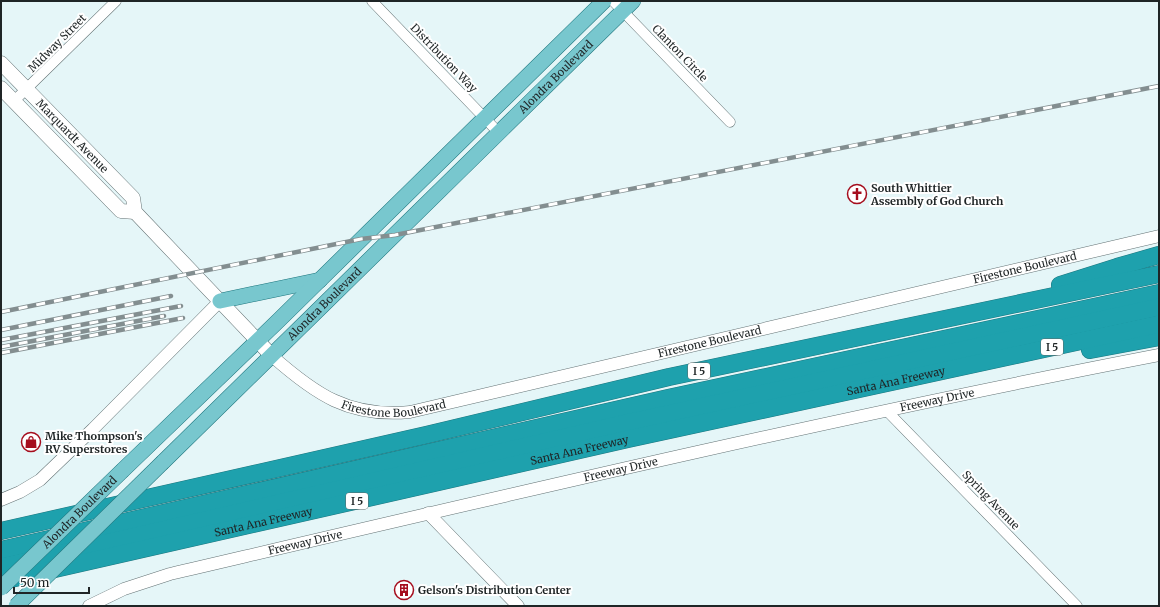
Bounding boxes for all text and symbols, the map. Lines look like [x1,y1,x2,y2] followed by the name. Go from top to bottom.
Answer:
[25,11,89,75] street label: Midway Street
[408,21,481,96] street label: Distribution Way
[649,22,711,85] street label: Clanton Circle
[515,37,596,117] street label: Alondra Boulevard
[33,96,112,176] street label: Marquardt Avenue
[870,181,1004,208] place label: South Whittier Assembly of God Church
[846,183,868,205] church icon: South Whittier Assembly of God Church
[972,249,1078,286] street label: Firestone Boulevard
[284,264,365,344] street label: Alondra Boulevard
[656,323,763,361] street label: Firestone Boulevard
[1041,339,1063,355] road number: I 5
[688,363,710,379] road number: I 5
[845,363,947,398] street label: Santa Ana Freeway
[899,385,976,414] street label: Freeway Drive
[339,397,448,420] street label: Firestone Boulevard
[45,429,143,456] place label: Mike Thompson's RV Superstores
[20,431,42,453] shop icon: Mike Thompson's RV Superstores
[529,432,631,468] street label: Santa Ana Freeway
[582,454,659,484] street label: Freeway Drive
[959,468,1023,533] street label: Spring Avenue
[38,473,120,552] street label: Alondra Boulevard
[346,493,368,509] road number: I 5
[213,504,315,540] street label: Santa Ana Freeway
[267,527,344,558] street label: Freeway Drive
[14,569,89,595] scale bar
[20,575,49,590] text: 50 m
[393,579,415,601] building icon: Gelson's Distribution Center
[418,583,571,597] place label: Gelson's Distribution Center

